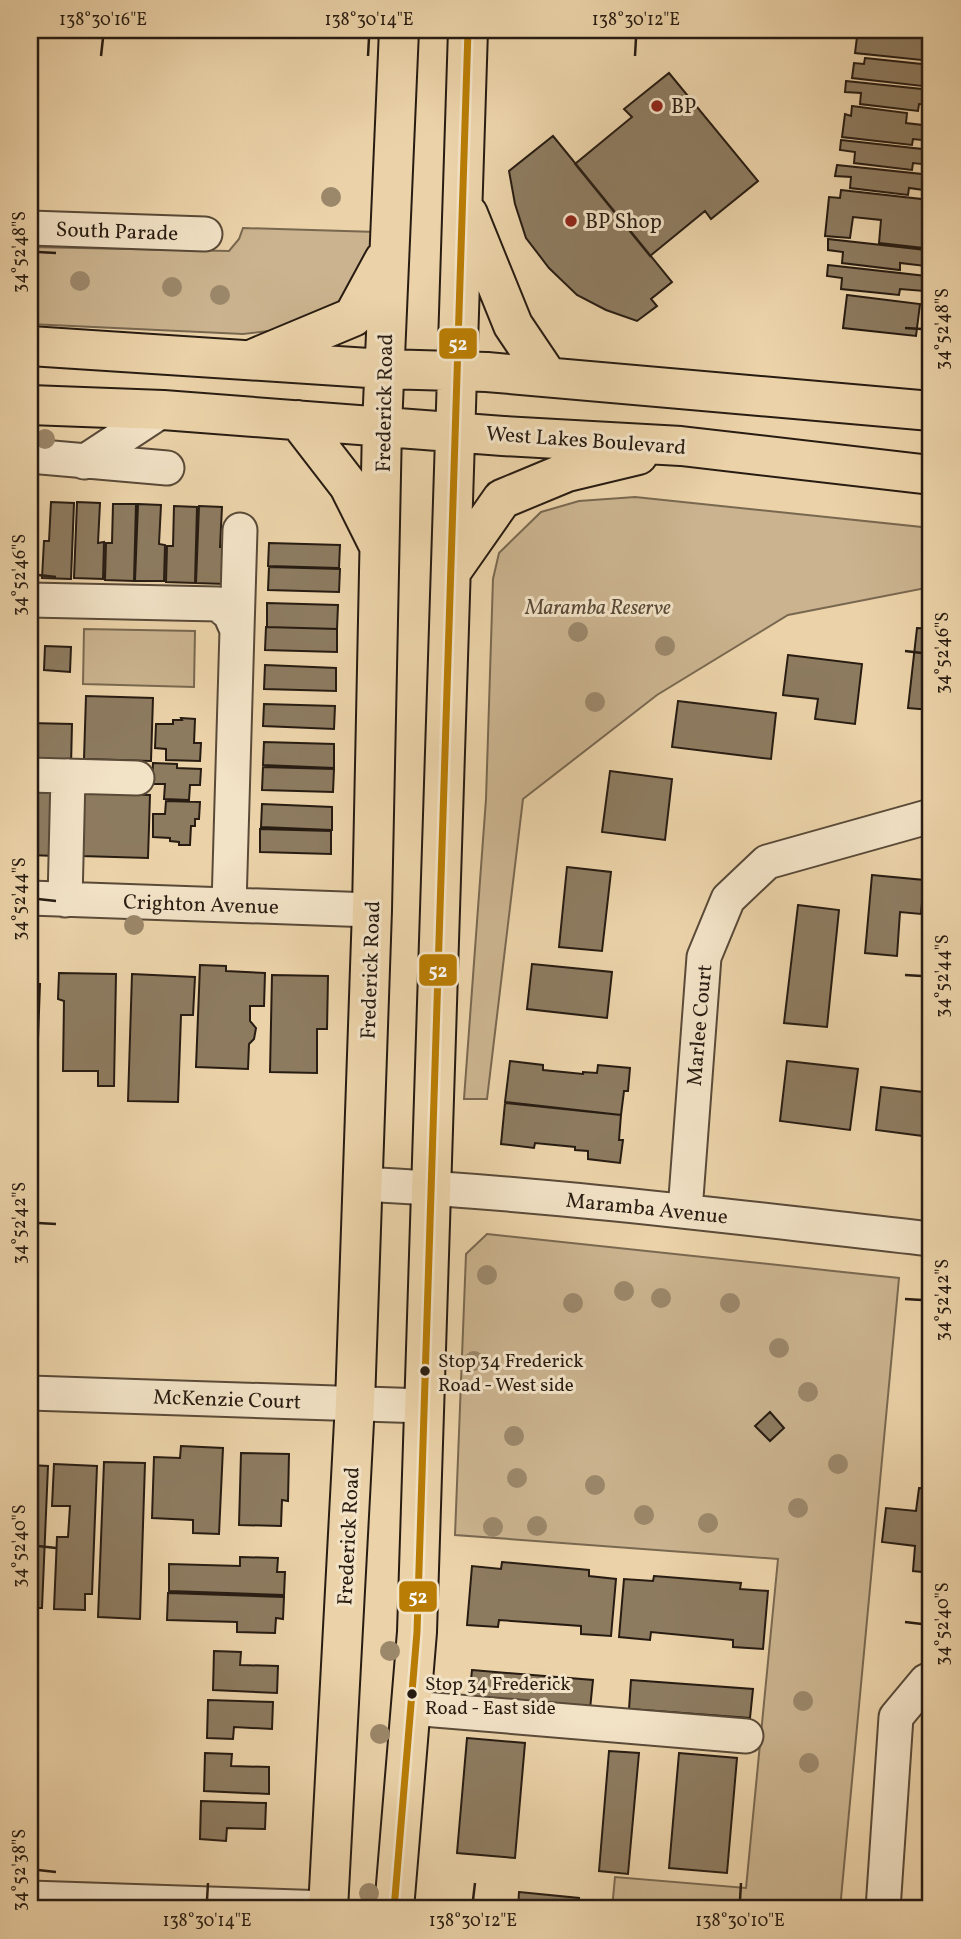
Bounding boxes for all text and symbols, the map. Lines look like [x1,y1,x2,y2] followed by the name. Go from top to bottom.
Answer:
[59,8,147,33] text: 138°30'16"E
[324,8,414,33] text: 138°30'14"E
[592,8,680,33] text: 138°30'12"E
[671,93,696,122] place label: BP
[649,98,665,114] marker: BP
[585,208,662,237] place label: BP Shop
[8,211,33,293] text: 34°52'48"S
[563,213,579,229] marker: BP Shop
[55,216,179,249] street label: South Parade
[931,288,956,370] text: 34°52'48"S
[438,327,478,360] line badge: 52
[448,332,468,358] text: 52
[370,333,401,473] street label: Frederick Road
[485,420,687,463] street label: West Lakes Boulevard
[8,534,33,616] text: 34°52'46"S
[524,594,671,623] park label: Maramba Reserve
[931,612,956,694] text: 34°52'46"S
[8,857,33,941] text: 34°52'44"S
[123,888,279,923] street label: Crighton Avenue
[355,900,388,1040] street label: Frederick Road
[931,934,956,1018] text: 34°52'44"S
[418,953,458,987] line badge: 52
[428,959,448,985] text: 52
[681,963,720,1087] street label: Marlee Court
[8,1182,33,1264] text: 34°52'42"S
[564,1187,729,1232] street label: Maramba Avenue
[931,1259,956,1341] text: 34°52'42"S
[438,1349,583,1399] place label: Stop 34 Frederick Road - West side
[418,1364,432,1378] marker: Stop 34 Frederick Road - West side
[152,1383,302,1418] street label: McKenzie Court
[331,1466,368,1606] street label: Frederick Road
[8,1504,33,1588] text: 34°52'40"S
[398,1580,438,1613] line badge: 52
[931,1582,956,1666] text: 34°52'40"S
[408,1585,428,1611] text: 52
[425,1672,570,1722] place label: Stop 34 Frederick Road - East side
[405,1687,419,1701] marker: Stop 34 Frederick Road - East side
[8,1829,33,1911] text: 34°52'38"S
[162,1909,252,1934] text: 138°30'14"E
[429,1909,517,1934] text: 138°30'12"E
[695,1909,785,1934] text: 138°30'10"E

